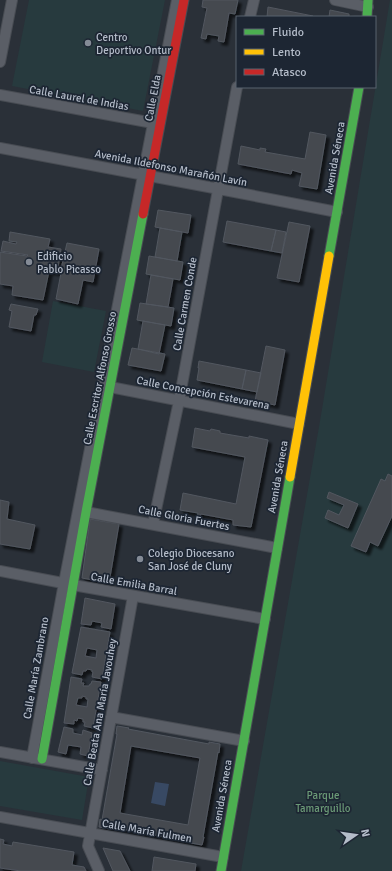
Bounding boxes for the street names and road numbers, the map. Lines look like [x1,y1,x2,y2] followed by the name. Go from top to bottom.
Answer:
[142,73,164,122] street label: Calle Elda
[28,83,130,113] street label: Calle Laurel de Indias
[322,120,348,195] street label: Avenida Séneca
[94,147,248,189] street label: Avenida Ildefonso Marañón Lavín
[170,256,200,352] street label: Calle Carmen Conde
[81,310,119,446] street label: Calle Escritor Alfonso Grosso
[135,374,271,412] street label: Calle Concepción Estevarena
[265,439,291,514] street label: Avenida Séneca
[137,503,231,533] street label: Calle Gloria Fuertes
[90,570,178,598] street label: Calle Emilia Barral
[21,616,51,720] street label: Calle María Zambrano
[81,637,120,787] street label: Calle Beata Ana María Javouhey
[209,758,235,833] street label: Avenida Séneca
[101,817,193,845] street label: Calle María Fulmen

